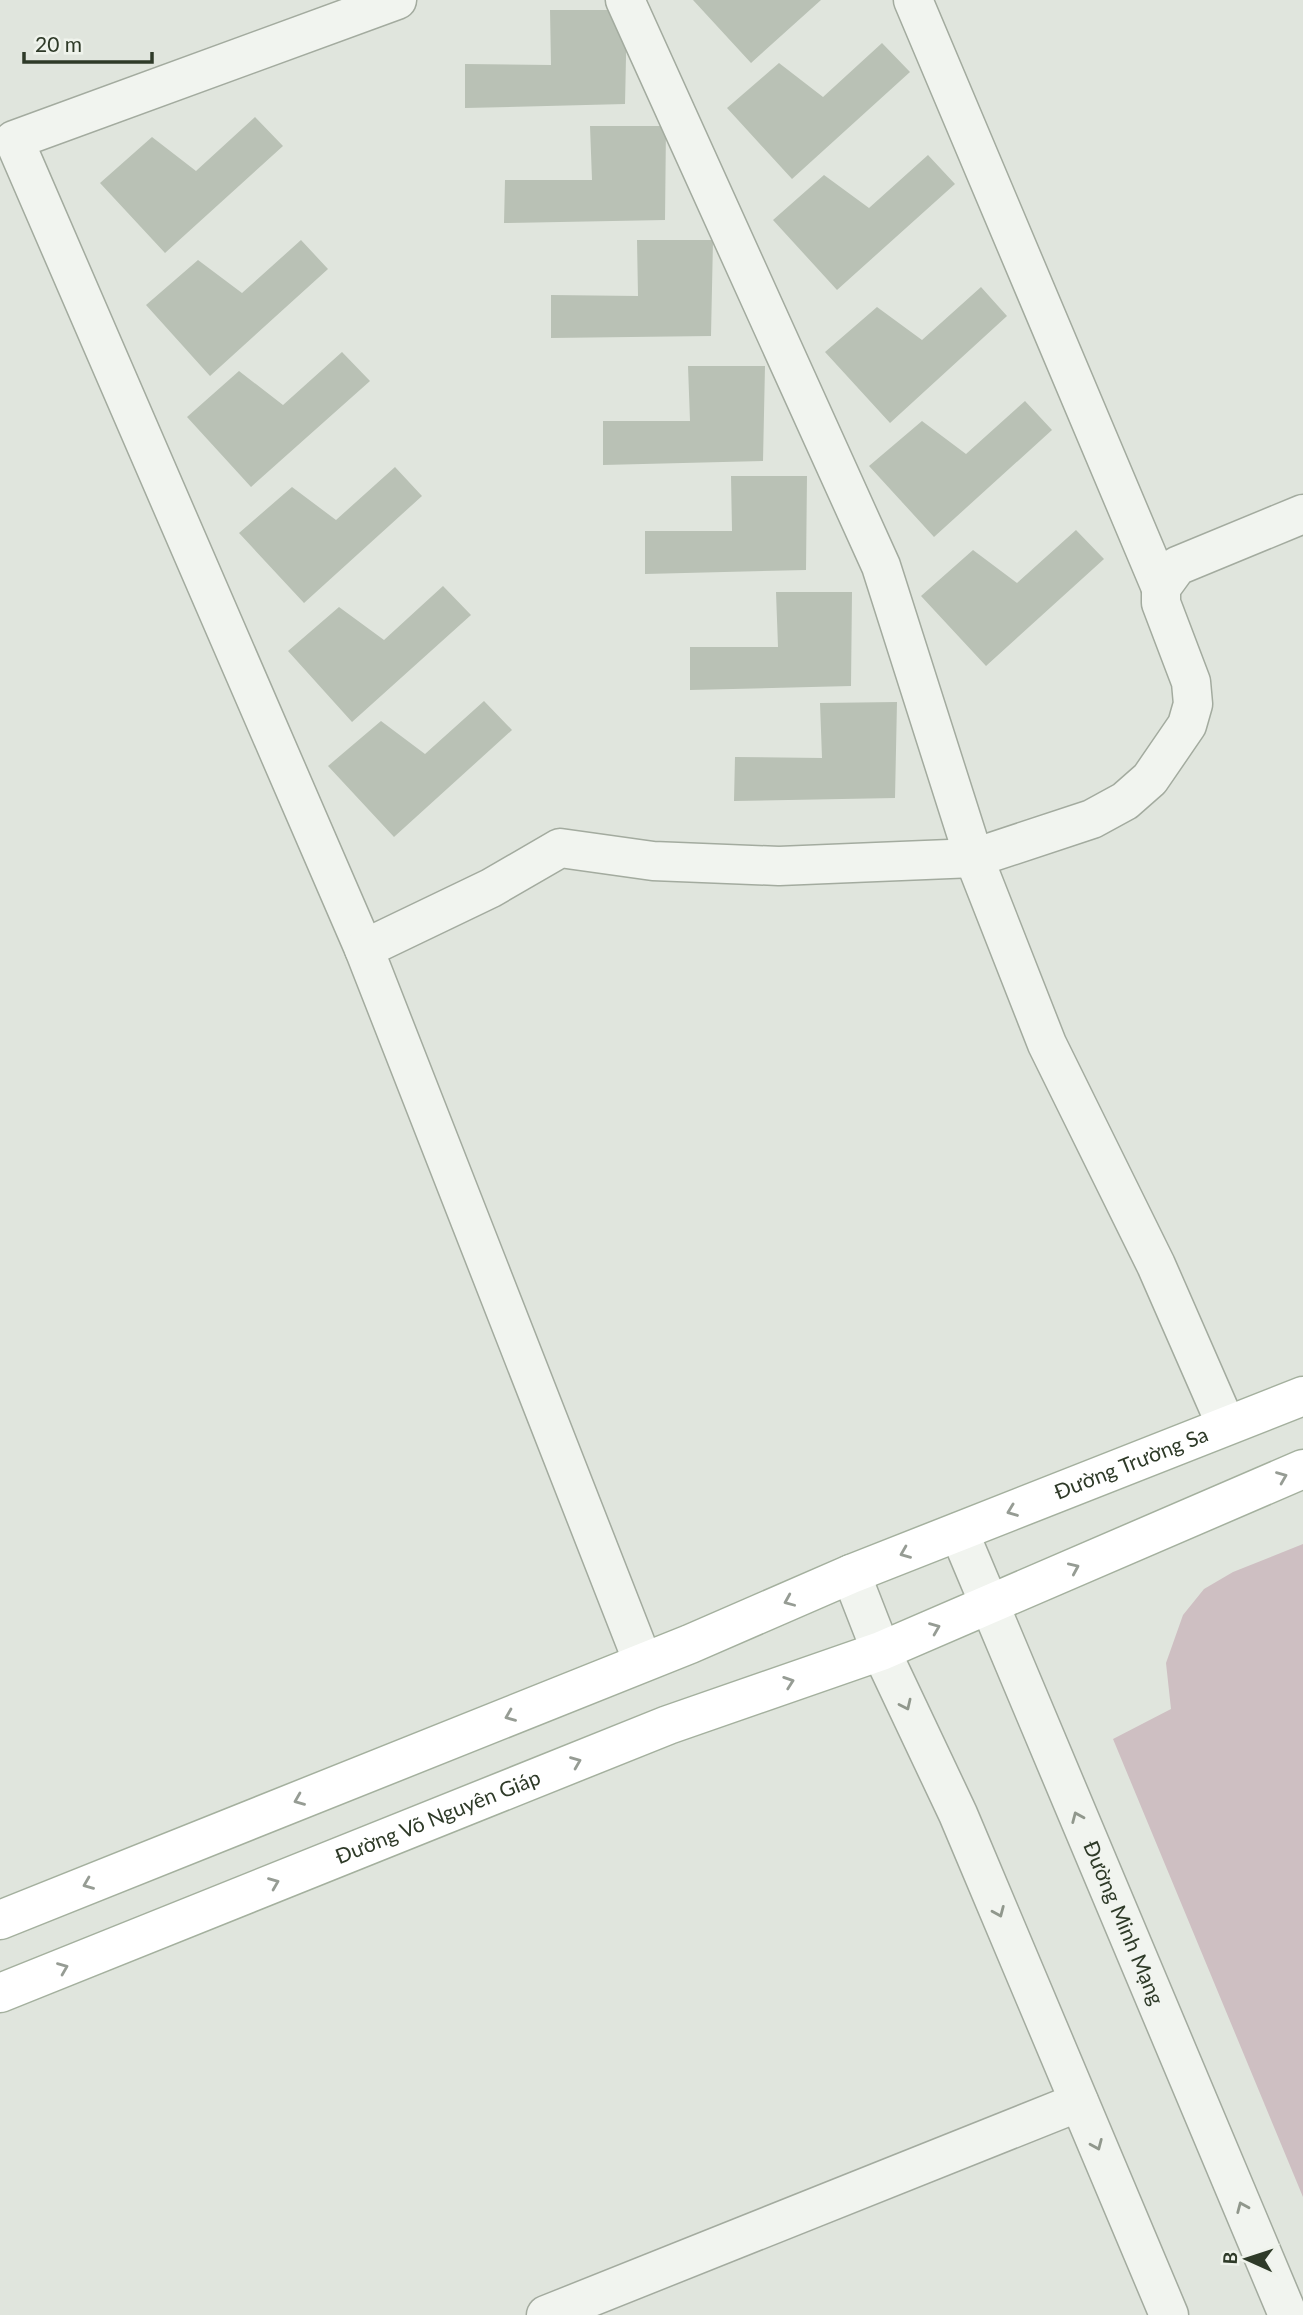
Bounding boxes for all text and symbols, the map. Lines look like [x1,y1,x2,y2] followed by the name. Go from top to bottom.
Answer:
[24,21,152,65] scale bar
[35,31,82,56] text: 20 m
[1050,1421,1211,1504] street label: Đường Trường Sa
[1276,1472,1288,1486] one-way arrow
[1006,1503,1018,1517] one-way arrow
[900,1544,912,1558] one-way arrow
[1067,1562,1079,1576] one-way arrow
[784,1593,796,1607] one-way arrow
[928,1623,940,1637] one-way arrow
[783,1676,795,1690] one-way arrow
[898,1698,912,1710] one-way arrow
[505,1707,517,1721] one-way arrow
[570,1756,582,1770] one-way arrow
[331,1764,544,1868] street label: Đường Võ Nguyên Giáp
[294,1792,306,1806] one-way arrow
[1071,1812,1085,1824] one-way arrow
[1079,1837,1170,2008] street label: Đường Minh Mạng
[83,1876,95,1890] one-way arrow
[267,1877,280,1891] one-way arrow
[991,1906,1005,1918] one-way arrow
[57,1962,69,1976] one-way arrow
[1089,2137,1103,2150] one-way arrow
[1236,2202,1250,2214] one-way arrow
[1212,2224,1282,2294] north arrow
[1218,2251,1241,2265] text: B

